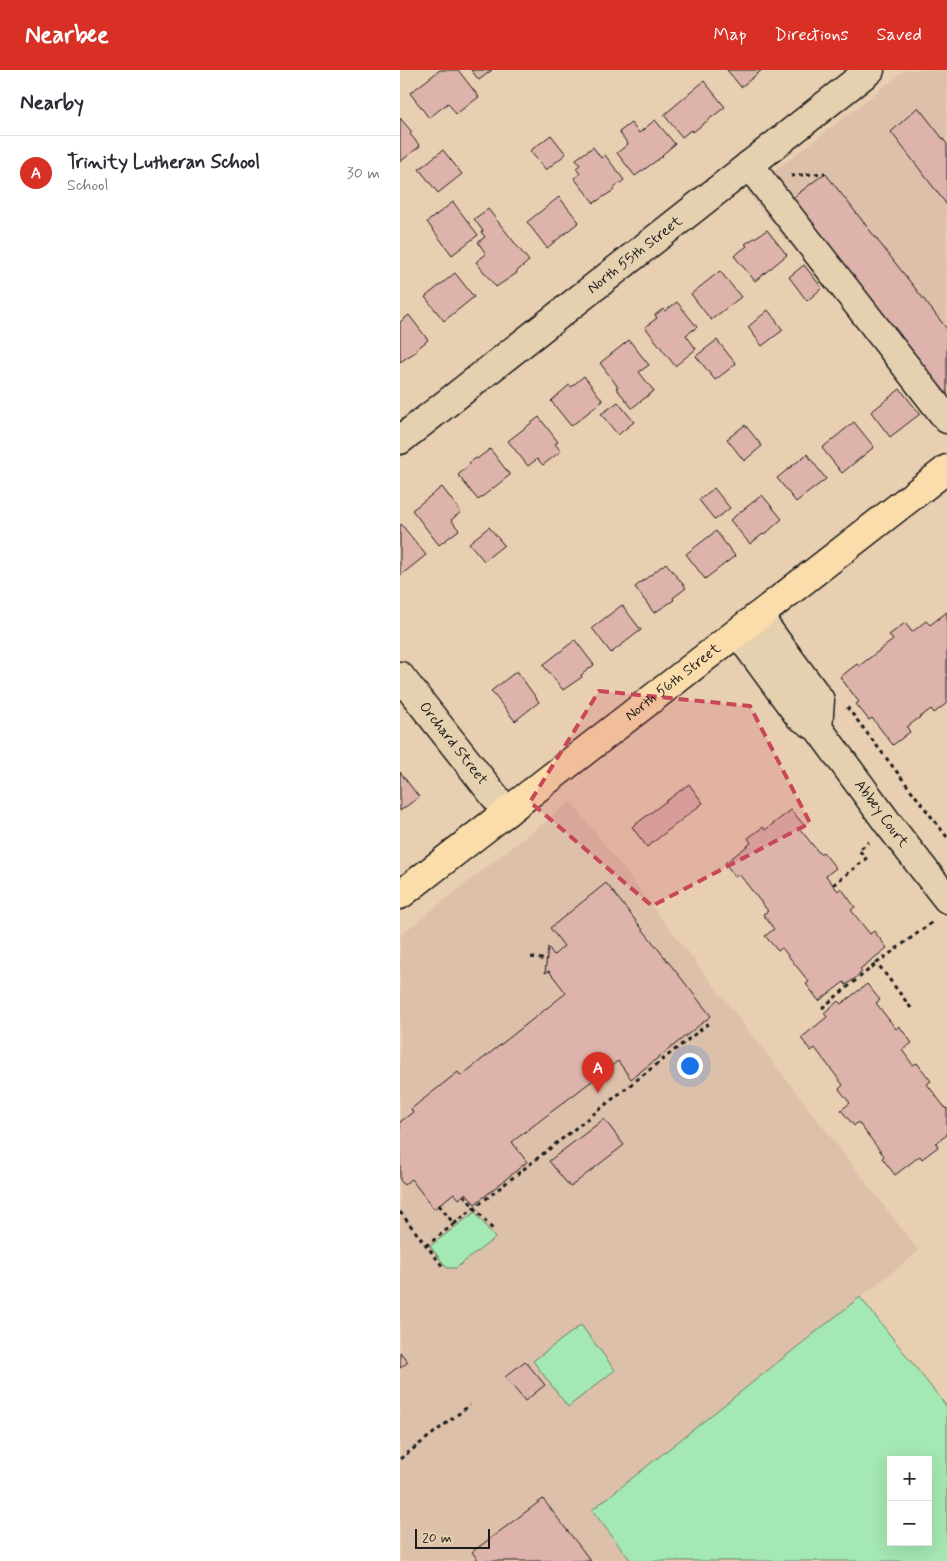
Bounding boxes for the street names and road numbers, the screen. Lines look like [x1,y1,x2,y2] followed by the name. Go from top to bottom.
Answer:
[583,211,687,299] street label: North 55th Street
[621,639,725,726] street label: North 56th Street
[414,698,492,789] street label: Orchard Street
[849,776,913,852] street label: Abbey Court

